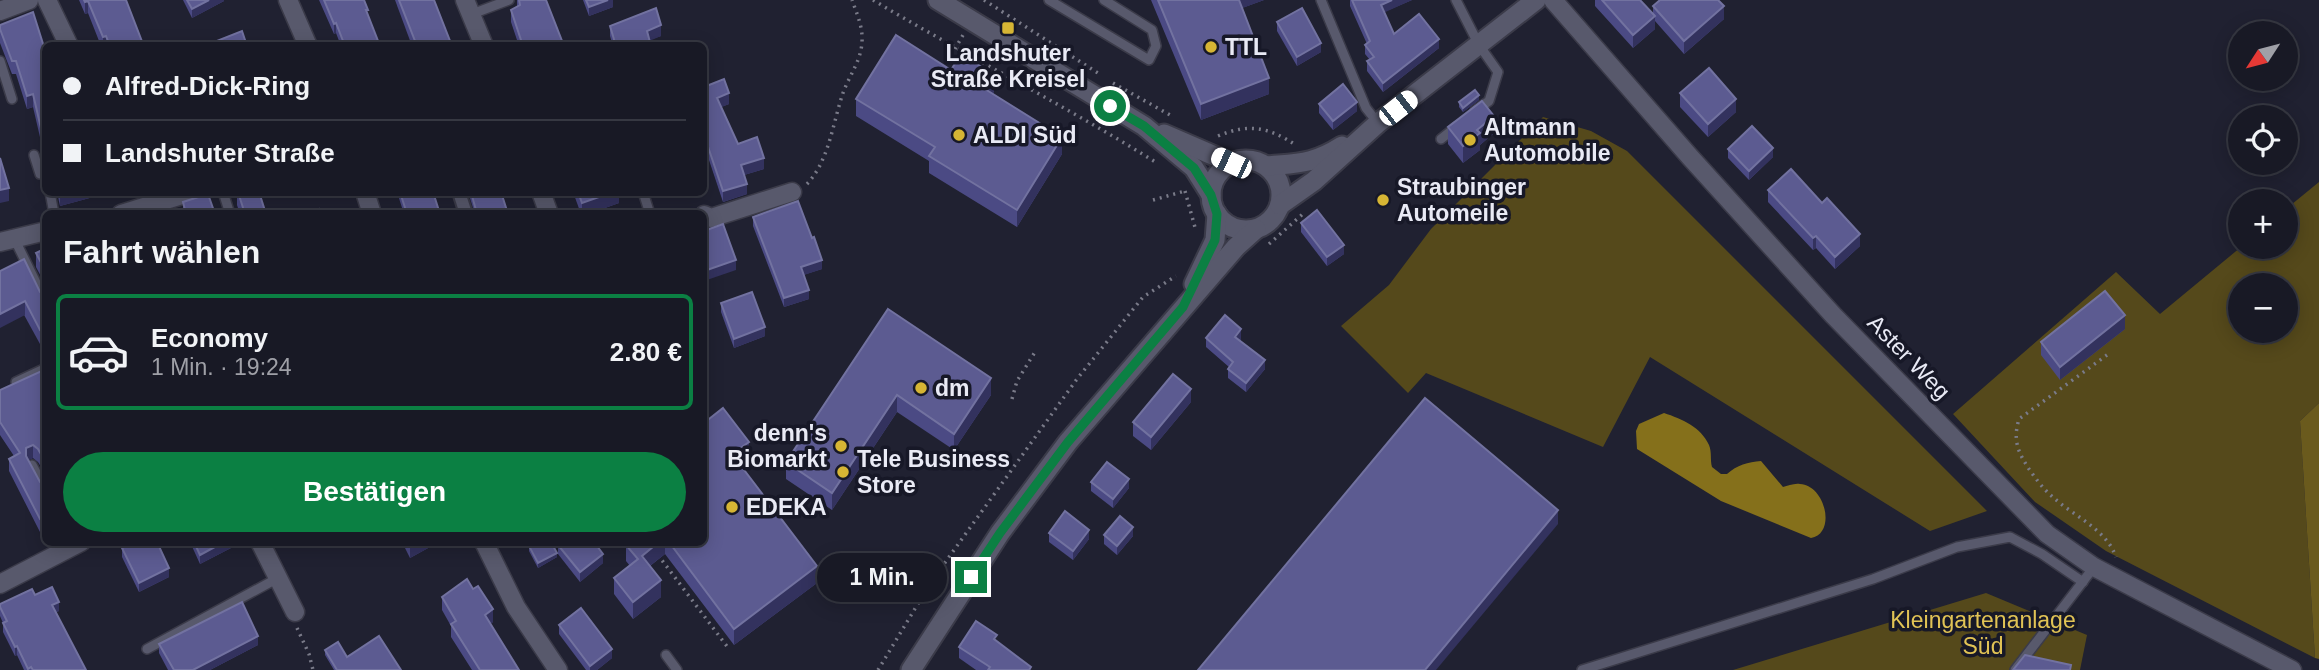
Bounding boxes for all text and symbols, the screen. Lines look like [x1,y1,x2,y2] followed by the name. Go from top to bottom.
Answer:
[1000,20,1016,36] marker: Landshuter Straße Kreisel
[2228,21,2298,91] north arrow
[2228,21,2298,343] map controls
[1225,34,1267,60] place label: TTL
[1203,39,1219,55] marker: TTL
[931,40,1085,92] place label: Landshuter Straße Kreisel
[105,71,310,101] text: Alfred-Dick-Ring
[1375,87,1422,129] car
[1094,90,1126,122] route start
[2228,105,2298,175] button: locate
[1484,114,1611,166] place label: Altmann Automobile
[973,122,1077,148] place label: ALDI Süd
[951,127,967,143] marker: ALDI Süd
[1462,132,1478,148] marker: Altmann Automobile
[105,138,335,168] text: Landshuter Straße
[1208,145,1255,181] car
[1397,174,1526,226] place label: Straubinger Automeile
[2228,189,2298,259] button: +
[1375,192,1391,208] marker: Straubinger Automeile
[63,234,260,270] text: Fahrt wählen
[2228,273,2298,343] button: −
[1863,310,1955,404] street label: Aster Weg
[67,321,130,384] icon: car
[151,323,268,353] text: Economy
[610,337,682,367] text: 2.80 €
[151,354,292,380] text: 1 Min. · 19:24
[935,375,970,401] place label: dm
[913,380,929,396] marker: dm
[727,420,827,472] place label: denn's Biomarkt
[833,438,849,454] marker: denn's Biomarkt
[857,446,1010,498] place label: Tele Business Store
[63,452,686,532] button: Bestätigen
[835,464,851,480] marker: Tele Business Store
[746,494,827,520] place label: EDEKA
[724,499,740,515] marker: EDEKA
[817,552,946,602] callout: 1 Min.
[955,561,987,593] route end
[849,564,915,590] text: 1 Min.
[1890,607,2076,659] park label: Kleingartenanlage Süd

